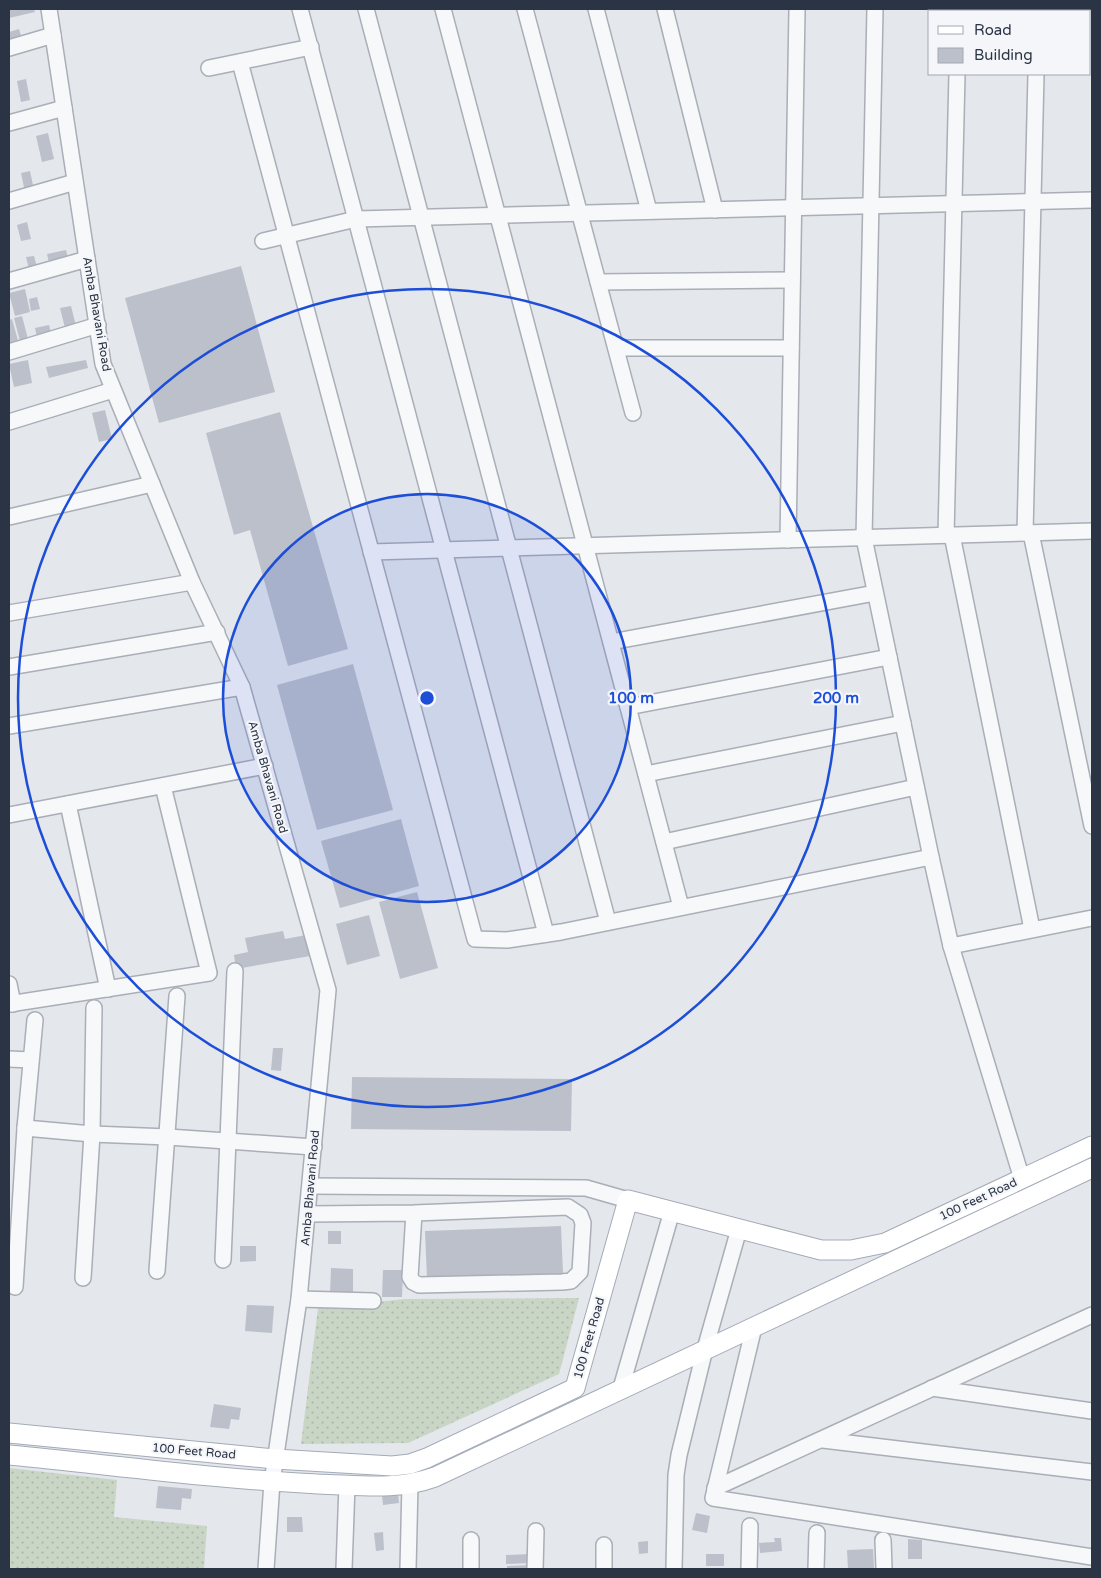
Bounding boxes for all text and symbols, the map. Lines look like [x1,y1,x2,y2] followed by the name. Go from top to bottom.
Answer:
[928,10,1091,75] legend
[974,21,1012,39] text: Road
[974,46,1033,64] text: Building
[80,256,114,372] street label: Amba Bhavani Road
[418,689,436,707] centre of rings
[608,689,654,707] text: 100 m
[813,689,859,707] text: 200 m
[245,719,291,835] street label: Amba Bhavani Road
[298,1130,322,1246] street label: Amba Bhavani Road
[937,1175,1019,1223] street label: 100 Feet Road
[571,1296,607,1380] street label: 100 Feet Road
[152,1440,236,1462] street label: 100 Feet Road

